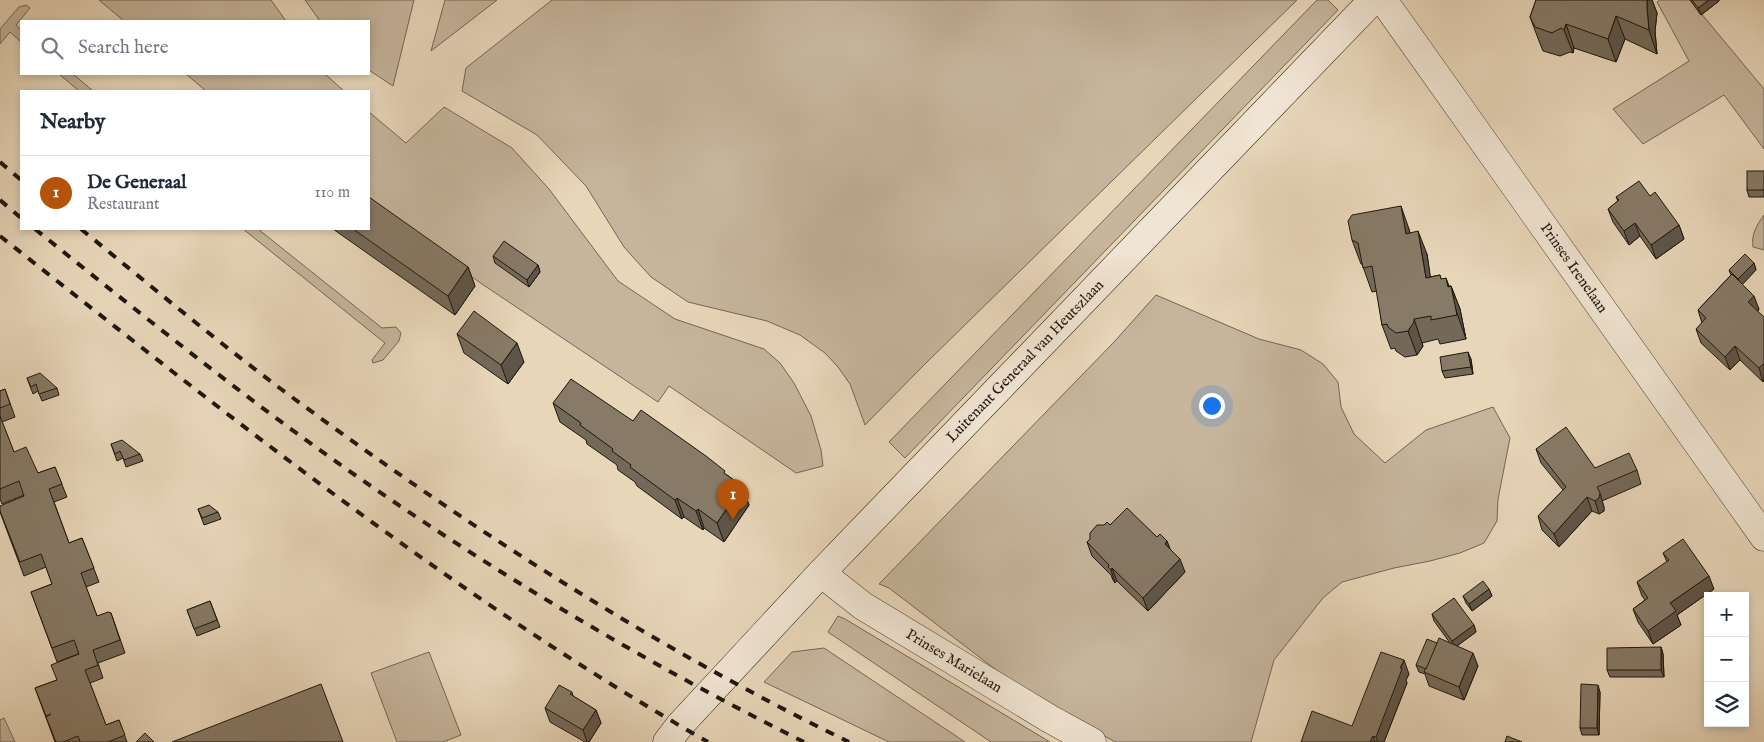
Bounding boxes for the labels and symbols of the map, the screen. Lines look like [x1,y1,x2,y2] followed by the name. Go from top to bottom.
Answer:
[1536,219,1612,317] street label: Prinses Irenelaan
[942,276,1108,446] street label: Luitenant Generaal van Heutszlaan
[1199,393,1225,419] your location
[717,479,749,520] pin: 1
[902,625,1006,697] street label: Prinses Marielaan

